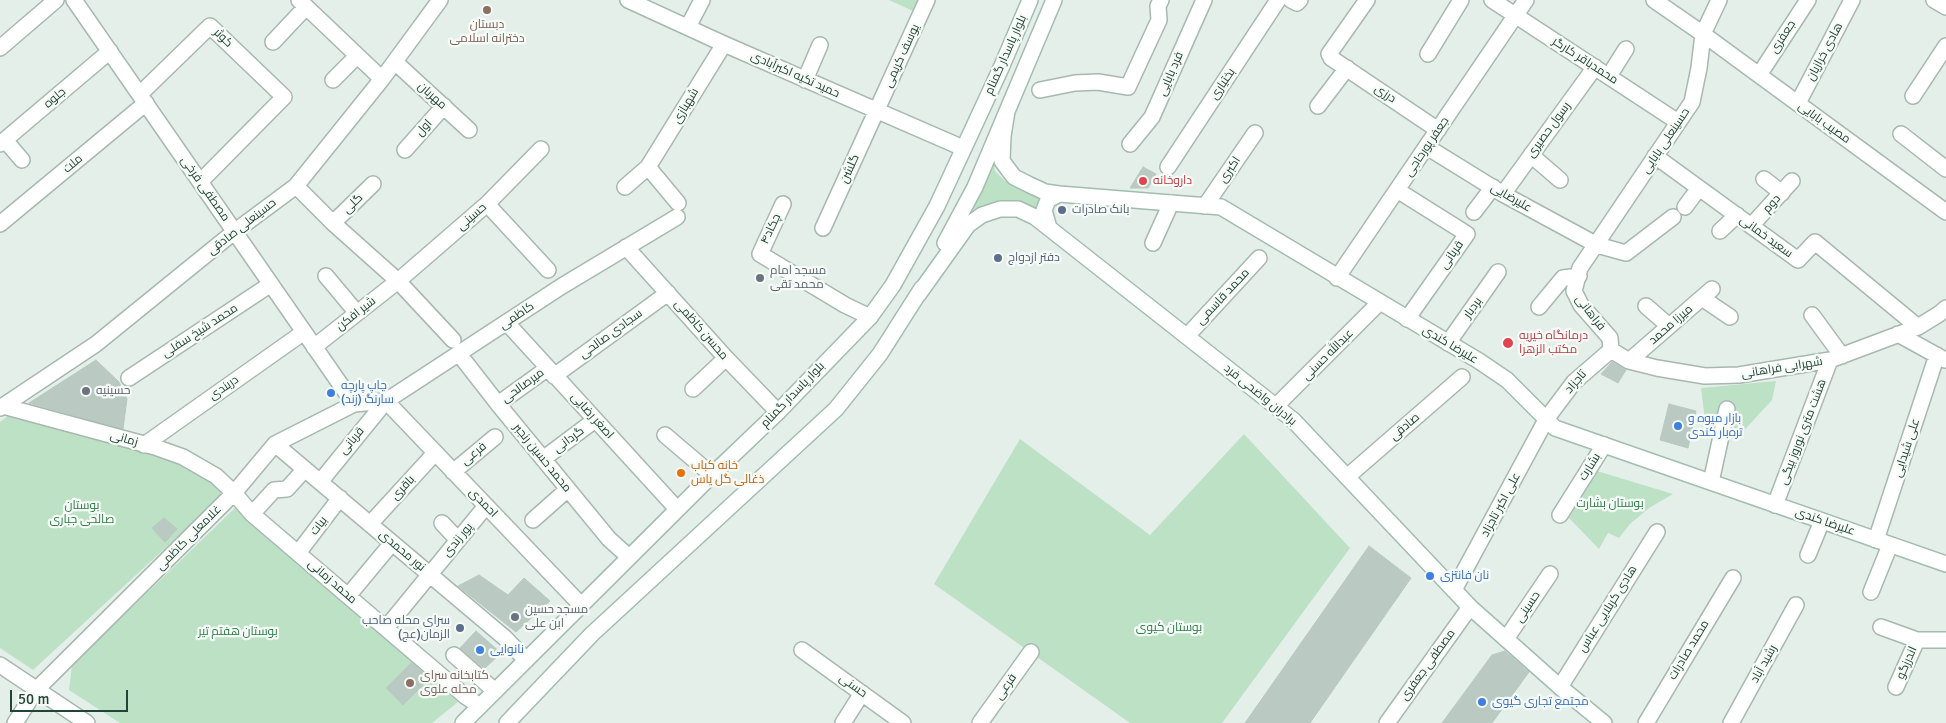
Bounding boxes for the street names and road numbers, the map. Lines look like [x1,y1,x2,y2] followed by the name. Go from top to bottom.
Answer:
[982,13,1030,97] street label: بلوار پاسدار گمنام
[1767,18,1799,56] street label: جعفری
[1804,21,1846,83] street label: هادی خرازیان
[881,22,923,90] street label: یوسف کریمی
[210,25,236,51] street label: کوثر
[1549,34,1621,88] street label: محمدباقر کارگر
[748,49,842,101] street label: حمید تکیه اکبرآبادی
[1155,50,1187,98] street label: فرد بابایی
[1207,65,1239,103] street label: بختیاری
[415,79,449,113] street label: مهربان
[1371,82,1399,106] street label: درزی
[41,85,69,111] street label: جلوه
[670,86,702,126] street label: شهبازی
[1524,99,1574,161] street label: رسول حصیری
[1795,99,1853,147] street label: مصیب بابایی
[1639,106,1693,176] street label: حسینعلی بابایی
[1402,114,1452,180] street label: جعفر پورحاجی
[413,117,435,139] street label: اول
[60,152,86,176] street label: ملت
[837,152,863,186] street label: گلشن
[177,154,233,224] street label: مصطفی فرخی
[1216,154,1244,186] street label: اکبری
[1488,180,1534,216] street label: علیرضایی
[340,191,366,217] street label: گلی
[1760,192,1784,216] street label: دوم
[205,196,279,258] street label: حسینعلی صادقی
[454,200,490,234] street label: حسینی
[758,212,784,246] street label: چکاد۴
[1737,213,1795,261] street label: سعید خمانی
[1437,238,1467,272] street label: قربانی
[1193,266,1253,328] street label: محمد قاسمی
[1572,292,1608,334] street label: فراهانی
[333,294,379,334] street label: شیر افکن
[1461,295,1485,321] street label: بردبار
[671,297,731,363] street label: محسن کاظمی
[497,299,537,333] street label: کاظمی
[159,301,241,361] street label: محمد شیخ سفلی
[1646,302,1696,348] street label: میرزا محمد
[577,306,645,362] street label: سجادی صالحی
[1420,323,1480,367] street label: علیرضا کندی
[1299,326,1357,384] street label: عبدالله حسنی
[1740,354,1824,382] street label: شهرابی فراهانی
[758,359,828,431] street label: بلوار پاسدار گمنام
[1221,361,1299,429] street label: برادران واضحی فرد
[499,366,547,406] street label: میرصالحی
[1562,367,1590,397] street label: تاجزاد
[206,373,242,403] street label: دربندی
[1776,377,1830,487] street label: هشت متری نوروز بیگی
[567,390,617,442] street label: اصغر رضایی
[1387,410,1423,444] street label: صادقی
[1891,417,1923,479] street label: علی شیدایی
[510,421,574,495] street label: محمد حسین رنجبر
[336,424,368,458] street label: قربانی
[551,424,587,456] street label: گردانی
[108,428,140,450] street label: زمانی
[458,439,490,469] street label: فرعی
[1576,451,1604,483] street label: بشارت
[1478,470,1524,540] street label: علی اکبر تاجزاد
[388,473,418,503] street label: باقری
[466,485,500,521] street label: احمدی
[153,502,225,574] street label: غلامعلی کاظمی
[1793,505,1857,539] street label: علیرضا کندی
[307,514,331,538] street label: بیات
[440,520,476,560] street label: پور زندی
[376,527,428,575] street label: نور محمدی
[305,557,359,607] street label: محمد زمانی
[1575,563,1641,655] street label: هادی کربلایی عباس
[1512,589,1544,625] street label: حسینی
[1666,618,1712,682] street label: محمد صادرات
[1397,627,1459,703] street label: مصطفی جعفری
[1748,642,1780,686] street label: رشید آباد
[1893,644,1921,682] street label: اندرزگو
[836,671,870,701] street label: حسنی
[992,671,1020,703] street label: فرعی

